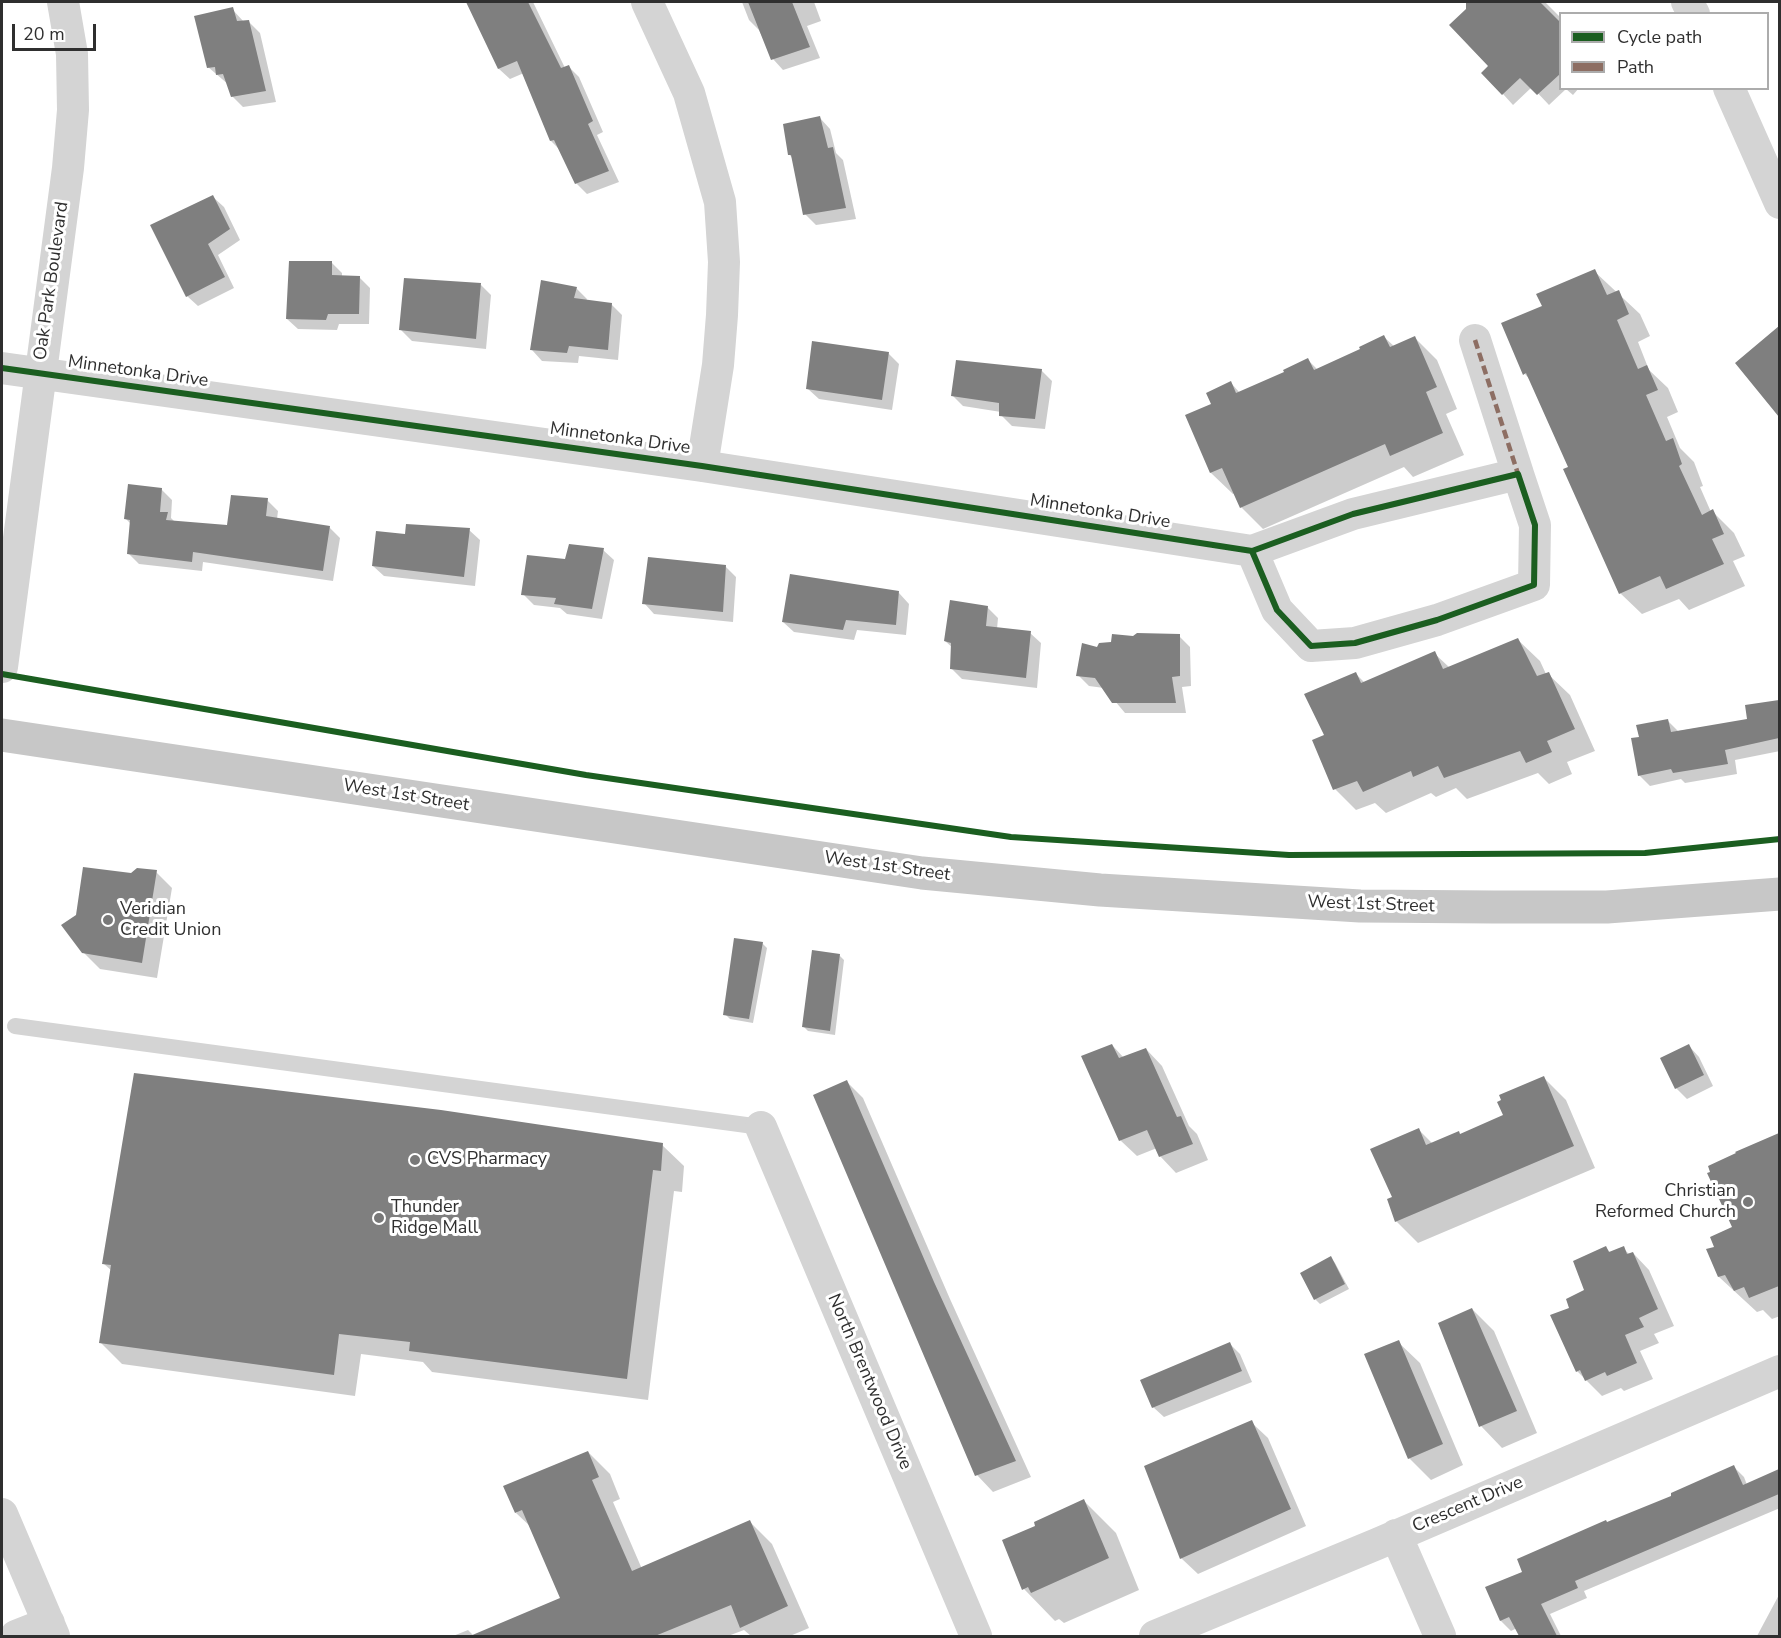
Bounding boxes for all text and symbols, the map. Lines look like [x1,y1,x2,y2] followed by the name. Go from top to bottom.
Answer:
[15,12,99,50] scale bar
[1559,12,1769,90] legend
[23,22,65,46] text: 20 m
[1617,25,1702,49] text: Cycle path
[1617,55,1654,79] text: Path
[30,200,74,362] street label: Oak Park Boulevard
[66,351,210,393] street label: Minnetonka Drive
[548,418,692,460] street label: Minnetonka Drive
[1028,490,1172,534] street label: Minnetonka Drive
[341,775,471,817] street label: West 1st Street
[822,847,952,887] street label: West 1st Street
[1307,892,1435,918] street label: West 1st Street
[120,899,221,942] place label: Veridian Credit Union
[101,913,115,927] marker: Veridian Credit Union
[427,1149,547,1171] place label: CVS Pharmacy
[408,1153,422,1167] marker: CVS Pharmacy
[1595,1181,1736,1224] place label: Christian Reformed Church
[1741,1195,1755,1209] marker: Christian Reformed Church
[391,1197,478,1240] place label: Thunder Ridge Mall
[372,1211,386,1225] marker: Thunder Ridge Mall
[822,1291,916,1473] street label: North Brentwood Drive
[1409,1472,1527,1538] street label: Crescent Drive

